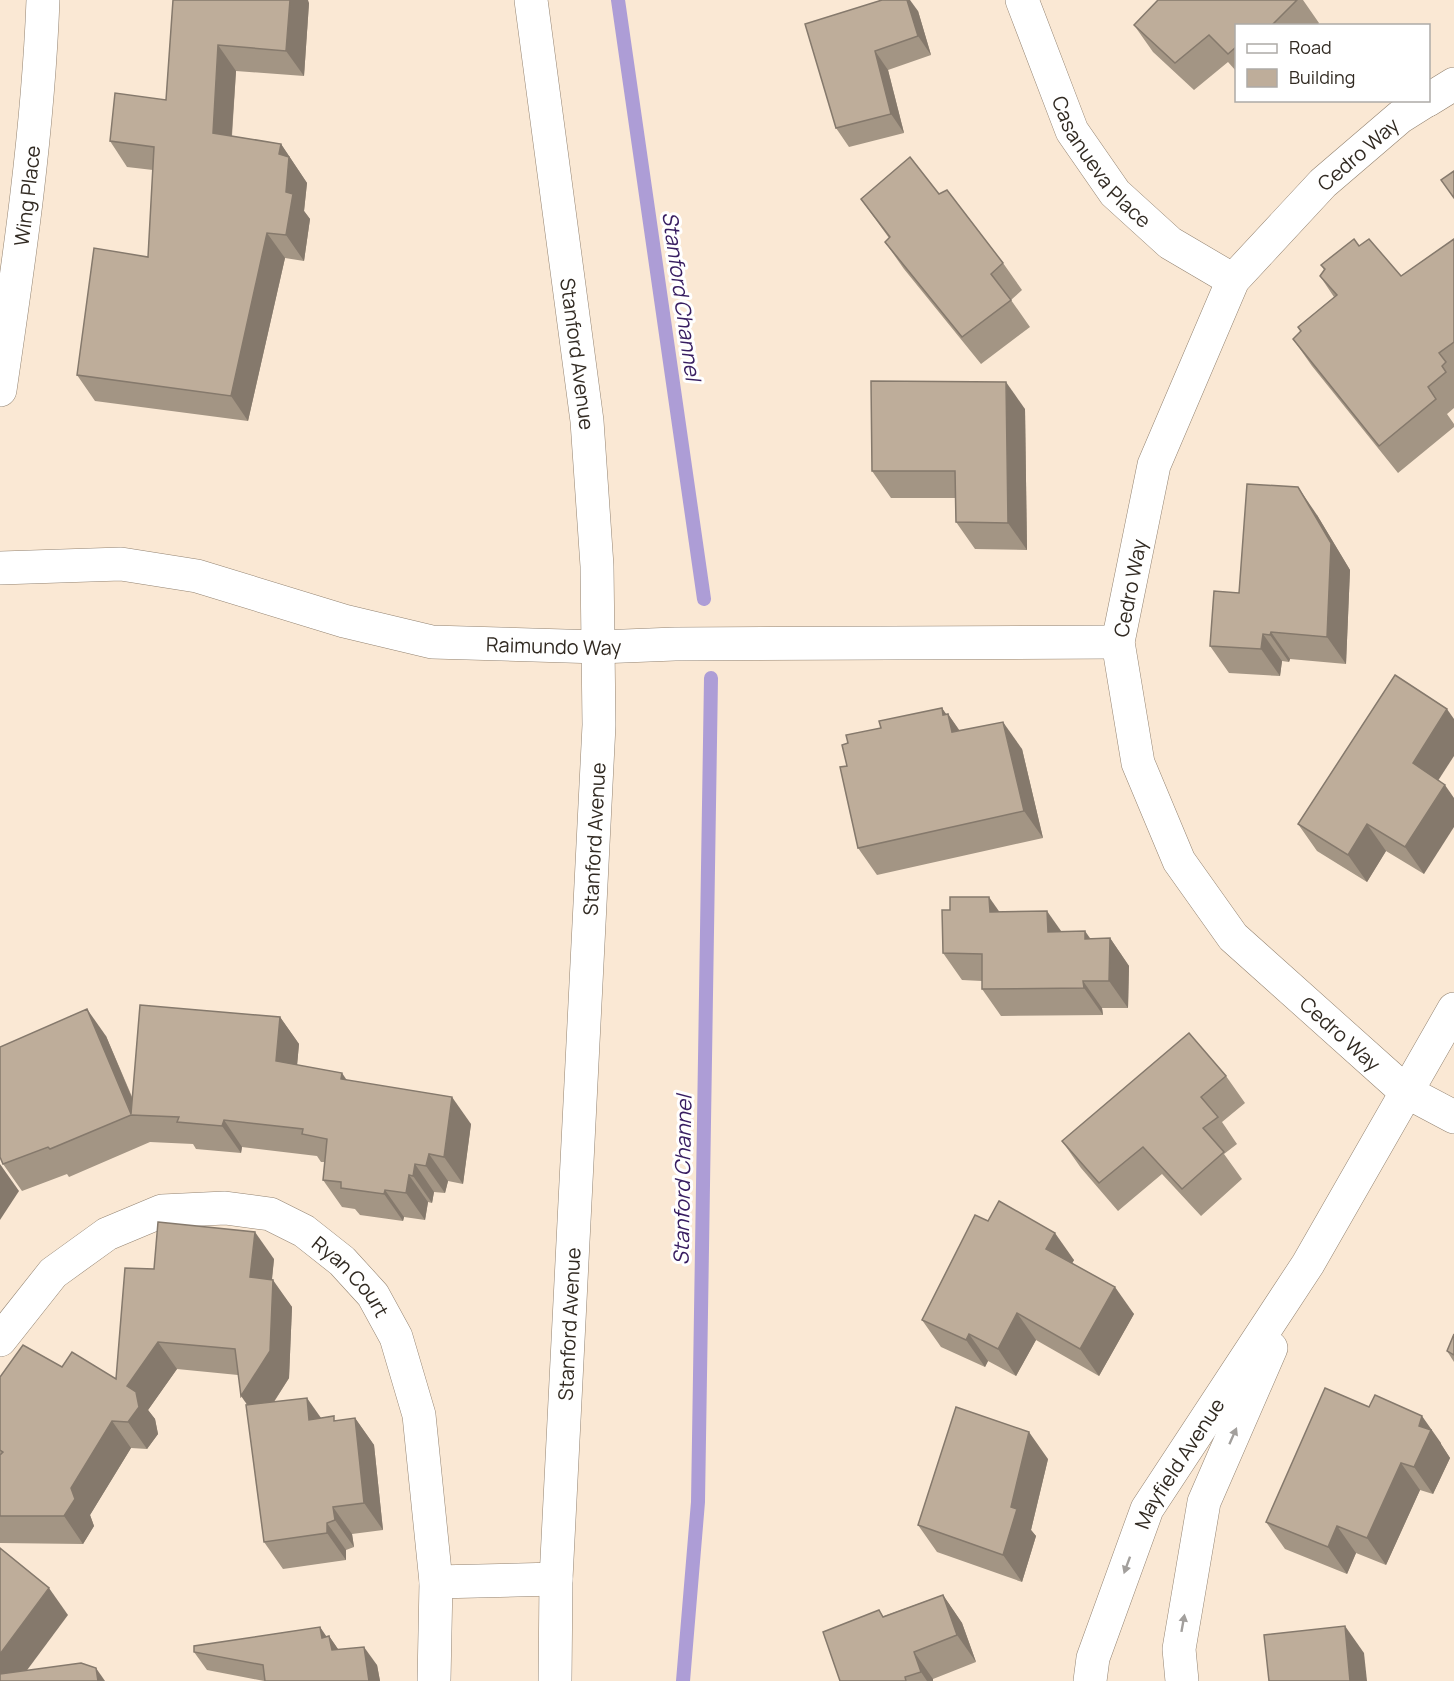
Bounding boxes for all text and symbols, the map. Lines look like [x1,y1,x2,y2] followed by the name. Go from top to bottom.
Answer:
[1235,24,1430,102] legend
[1289,35,1332,59] text: Road
[1289,65,1355,89] text: Building
[1046,92,1157,233] street label: Casanueva Place
[1312,111,1405,197] street label: Cedro Way
[7,144,46,248] street label: Wing Place
[656,210,708,385] water label: Stanford Channel
[555,276,601,431] street label: Stanford Avenue
[1107,536,1153,639] street label: Cedro Way
[486,630,623,661] street label: Raimundo Way
[577,762,611,916] street label: Stanford Avenue
[1295,990,1387,1077] street label: Cedro Way
[667,1092,698,1265] water label: Stanford Channel
[307,1229,396,1322] street label: Ryan Court
[552,1247,586,1401] street label: Stanford Avenue
[1127,1392,1230,1532] street label: Mayfield Avenue
[1228,1427,1237,1444] one-way arrow
[1122,1556,1132,1574] one-way arrow
[1179,1613,1188,1632] one-way arrow

